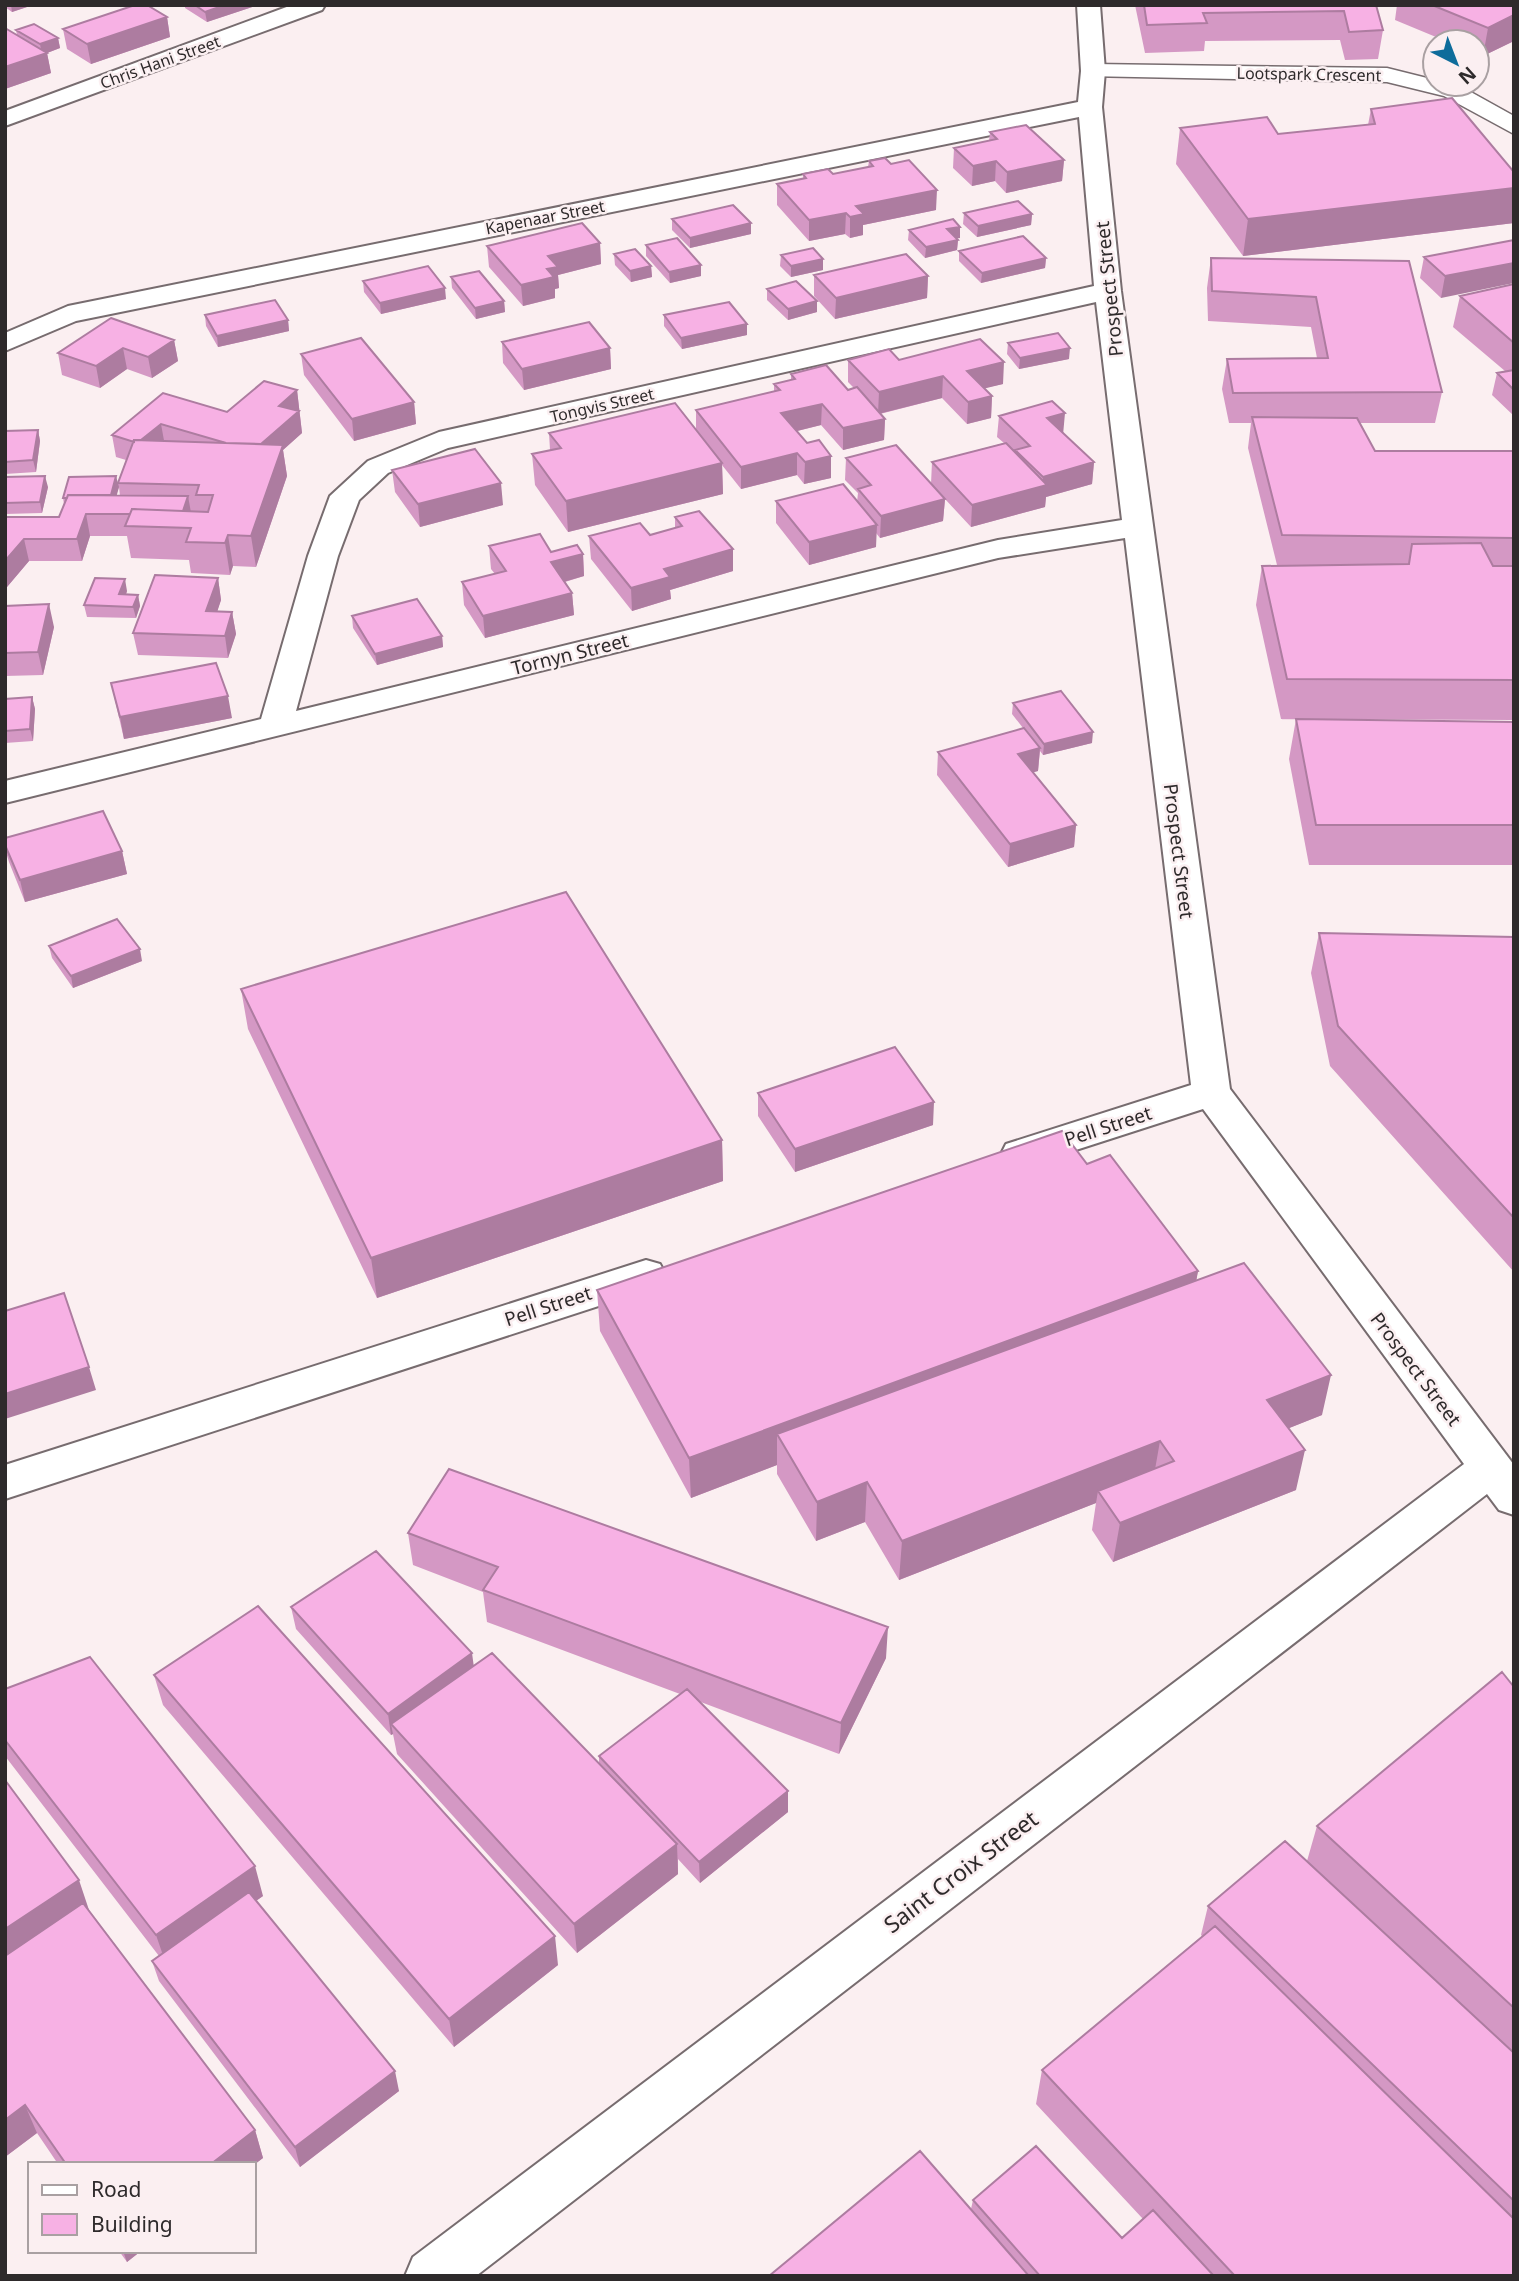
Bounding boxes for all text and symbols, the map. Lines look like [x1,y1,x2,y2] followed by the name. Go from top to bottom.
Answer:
[1421,28,1491,98] north arrow
[97,30,223,94] street label: Chris Hani Street
[1453,61,1482,90] text: N
[1236,62,1382,86] street label: Lootspark Crescent
[483,195,607,239] street label: Kapenaar Street
[1089,220,1129,358] street label: Prospect Street
[548,382,656,428] street label: Tongvis Street
[509,627,631,681] street label: Tornyn Street
[1158,782,1200,920] street label: Prospect Street
[1061,1100,1155,1152] street label: Pell Street
[501,1280,595,1332] street label: Pell Street
[1365,1307,1467,1431] street label: Prospect Street
[877,1803,1044,1940] street label: Saint Croix Street
[28,2162,256,2253] legend
[91,2175,141,2203] text: Road
[91,2210,173,2238] text: Building

